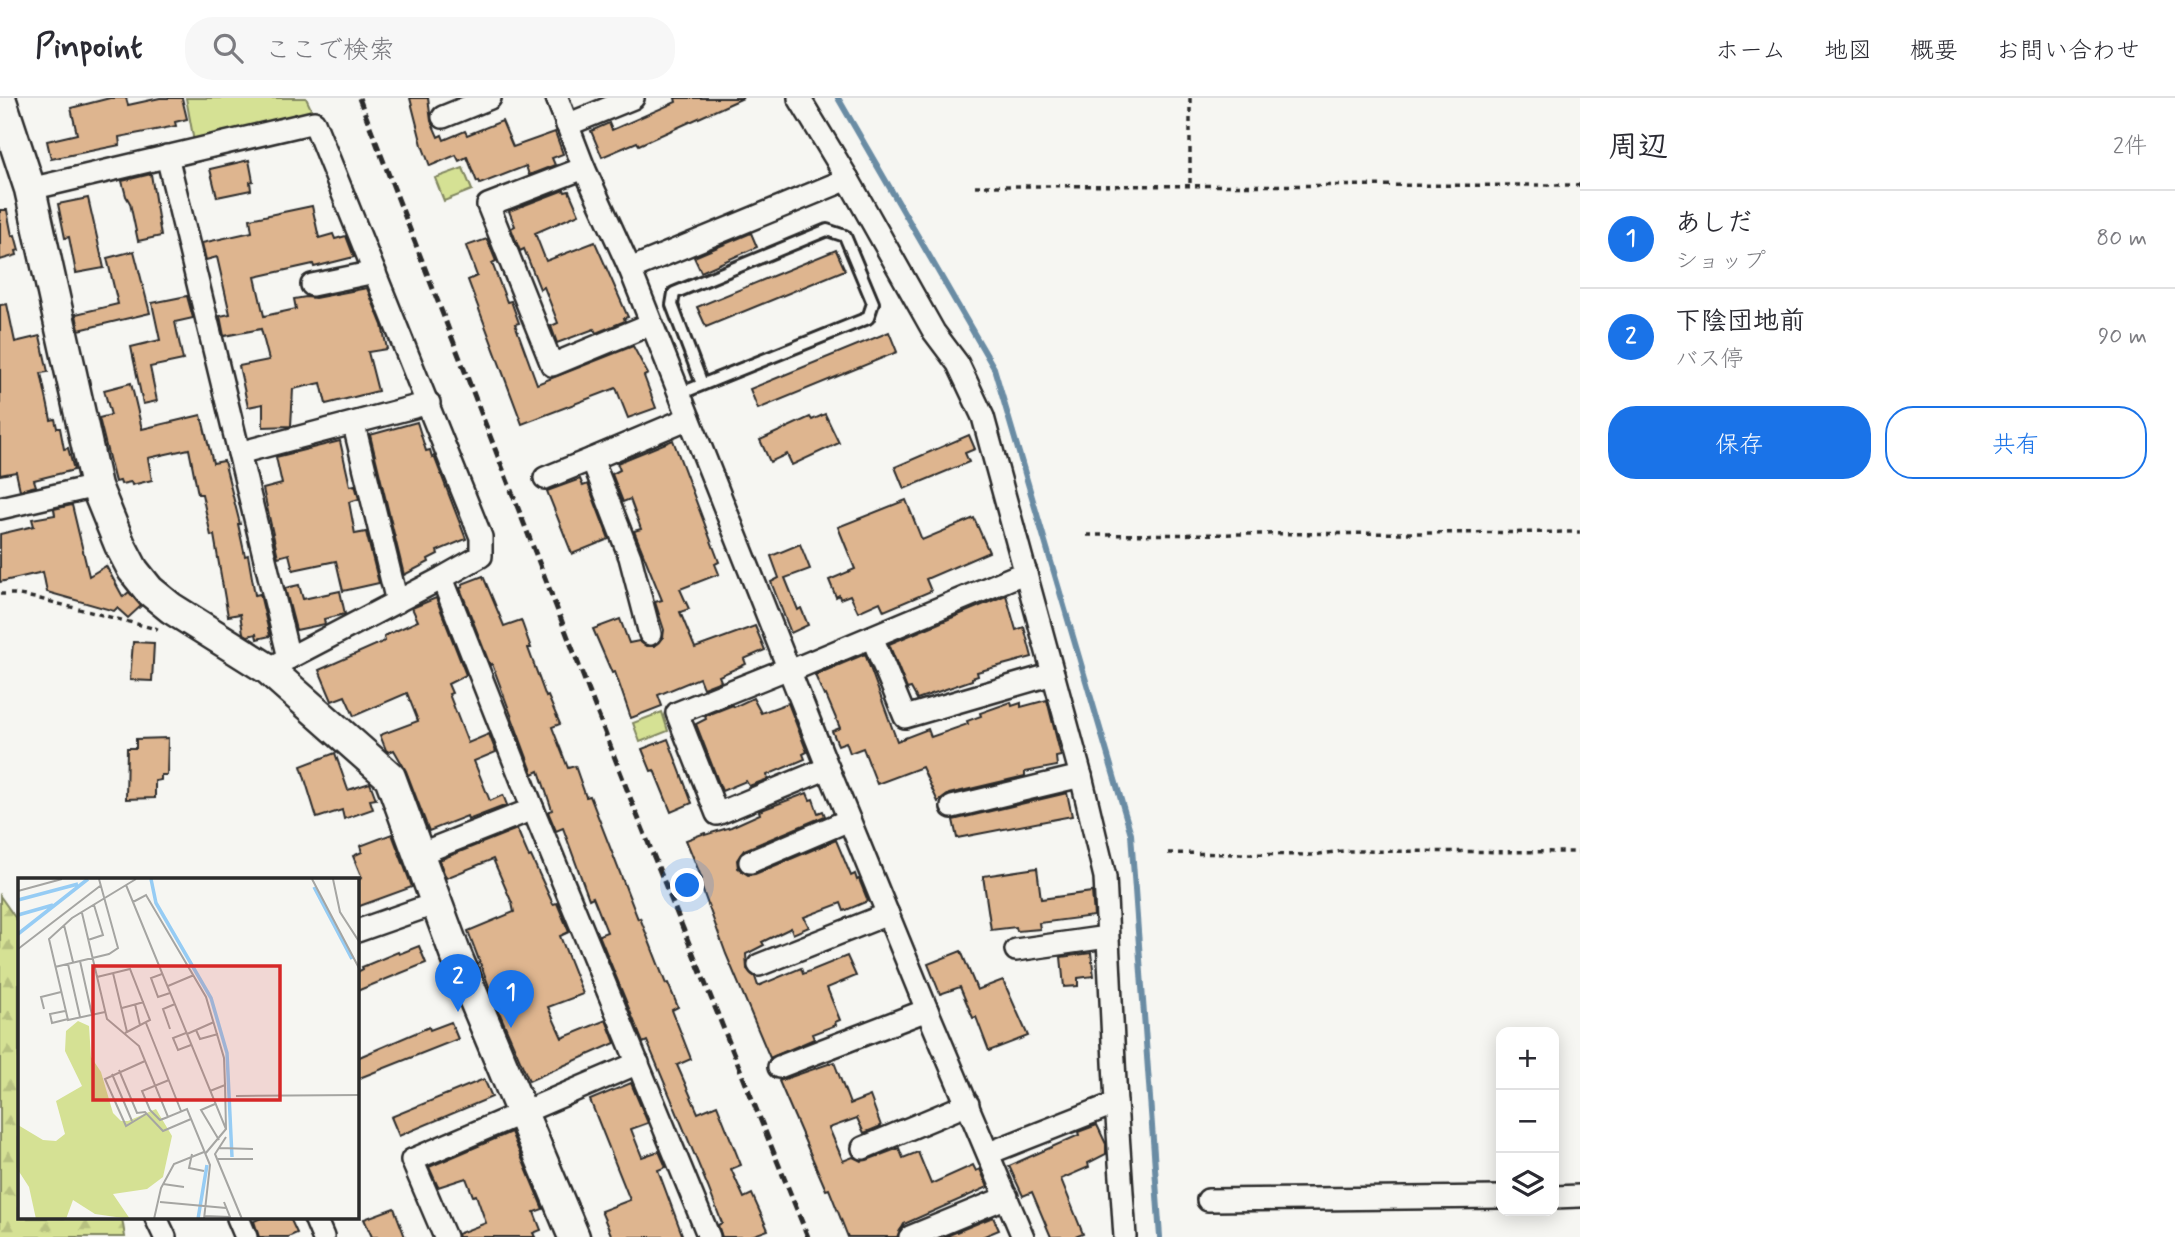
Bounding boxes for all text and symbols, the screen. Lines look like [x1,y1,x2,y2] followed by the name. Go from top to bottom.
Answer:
[185,17,675,80] search box
[35,26,143,70] text: Pinpoint
[209,29,247,67] icon: search
[265,34,395,68] text: ここで検索
[1715,36,1786,67] text: ホーム
[1824,36,1872,67] text: 地図
[1910,36,1958,67] text: 概要
[1996,36,2140,67] text: お問い合わせ
[1608,128,1668,167] text: 周辺
[2113,132,2147,162] text: 2件
[1675,207,1753,241] text: あしだ
[1626,224,1636,254] text: 1
[2096,224,2147,254] text: 80 m
[1675,247,1766,277] text: ショップ
[1675,305,1805,339] text: 下陰団地前
[1625,322,1637,352] text: 2
[2098,322,2147,352] text: 90 m
[1675,345,1744,375] text: バス停
[1608,406,1871,479] button: 保存
[1885,406,2147,479] button: 共有
[670,868,704,902] your location
[18,878,359,1220] inset map
[435,954,481,1012] pin: 2
[488,970,534,1028] pin: 1
[1496,1027,1559,1216] map controls
[1496,1027,1559,1090] button: +
[1496,1090,1559,1153] button: −
[1496,1153,1559,1216] button: layers

